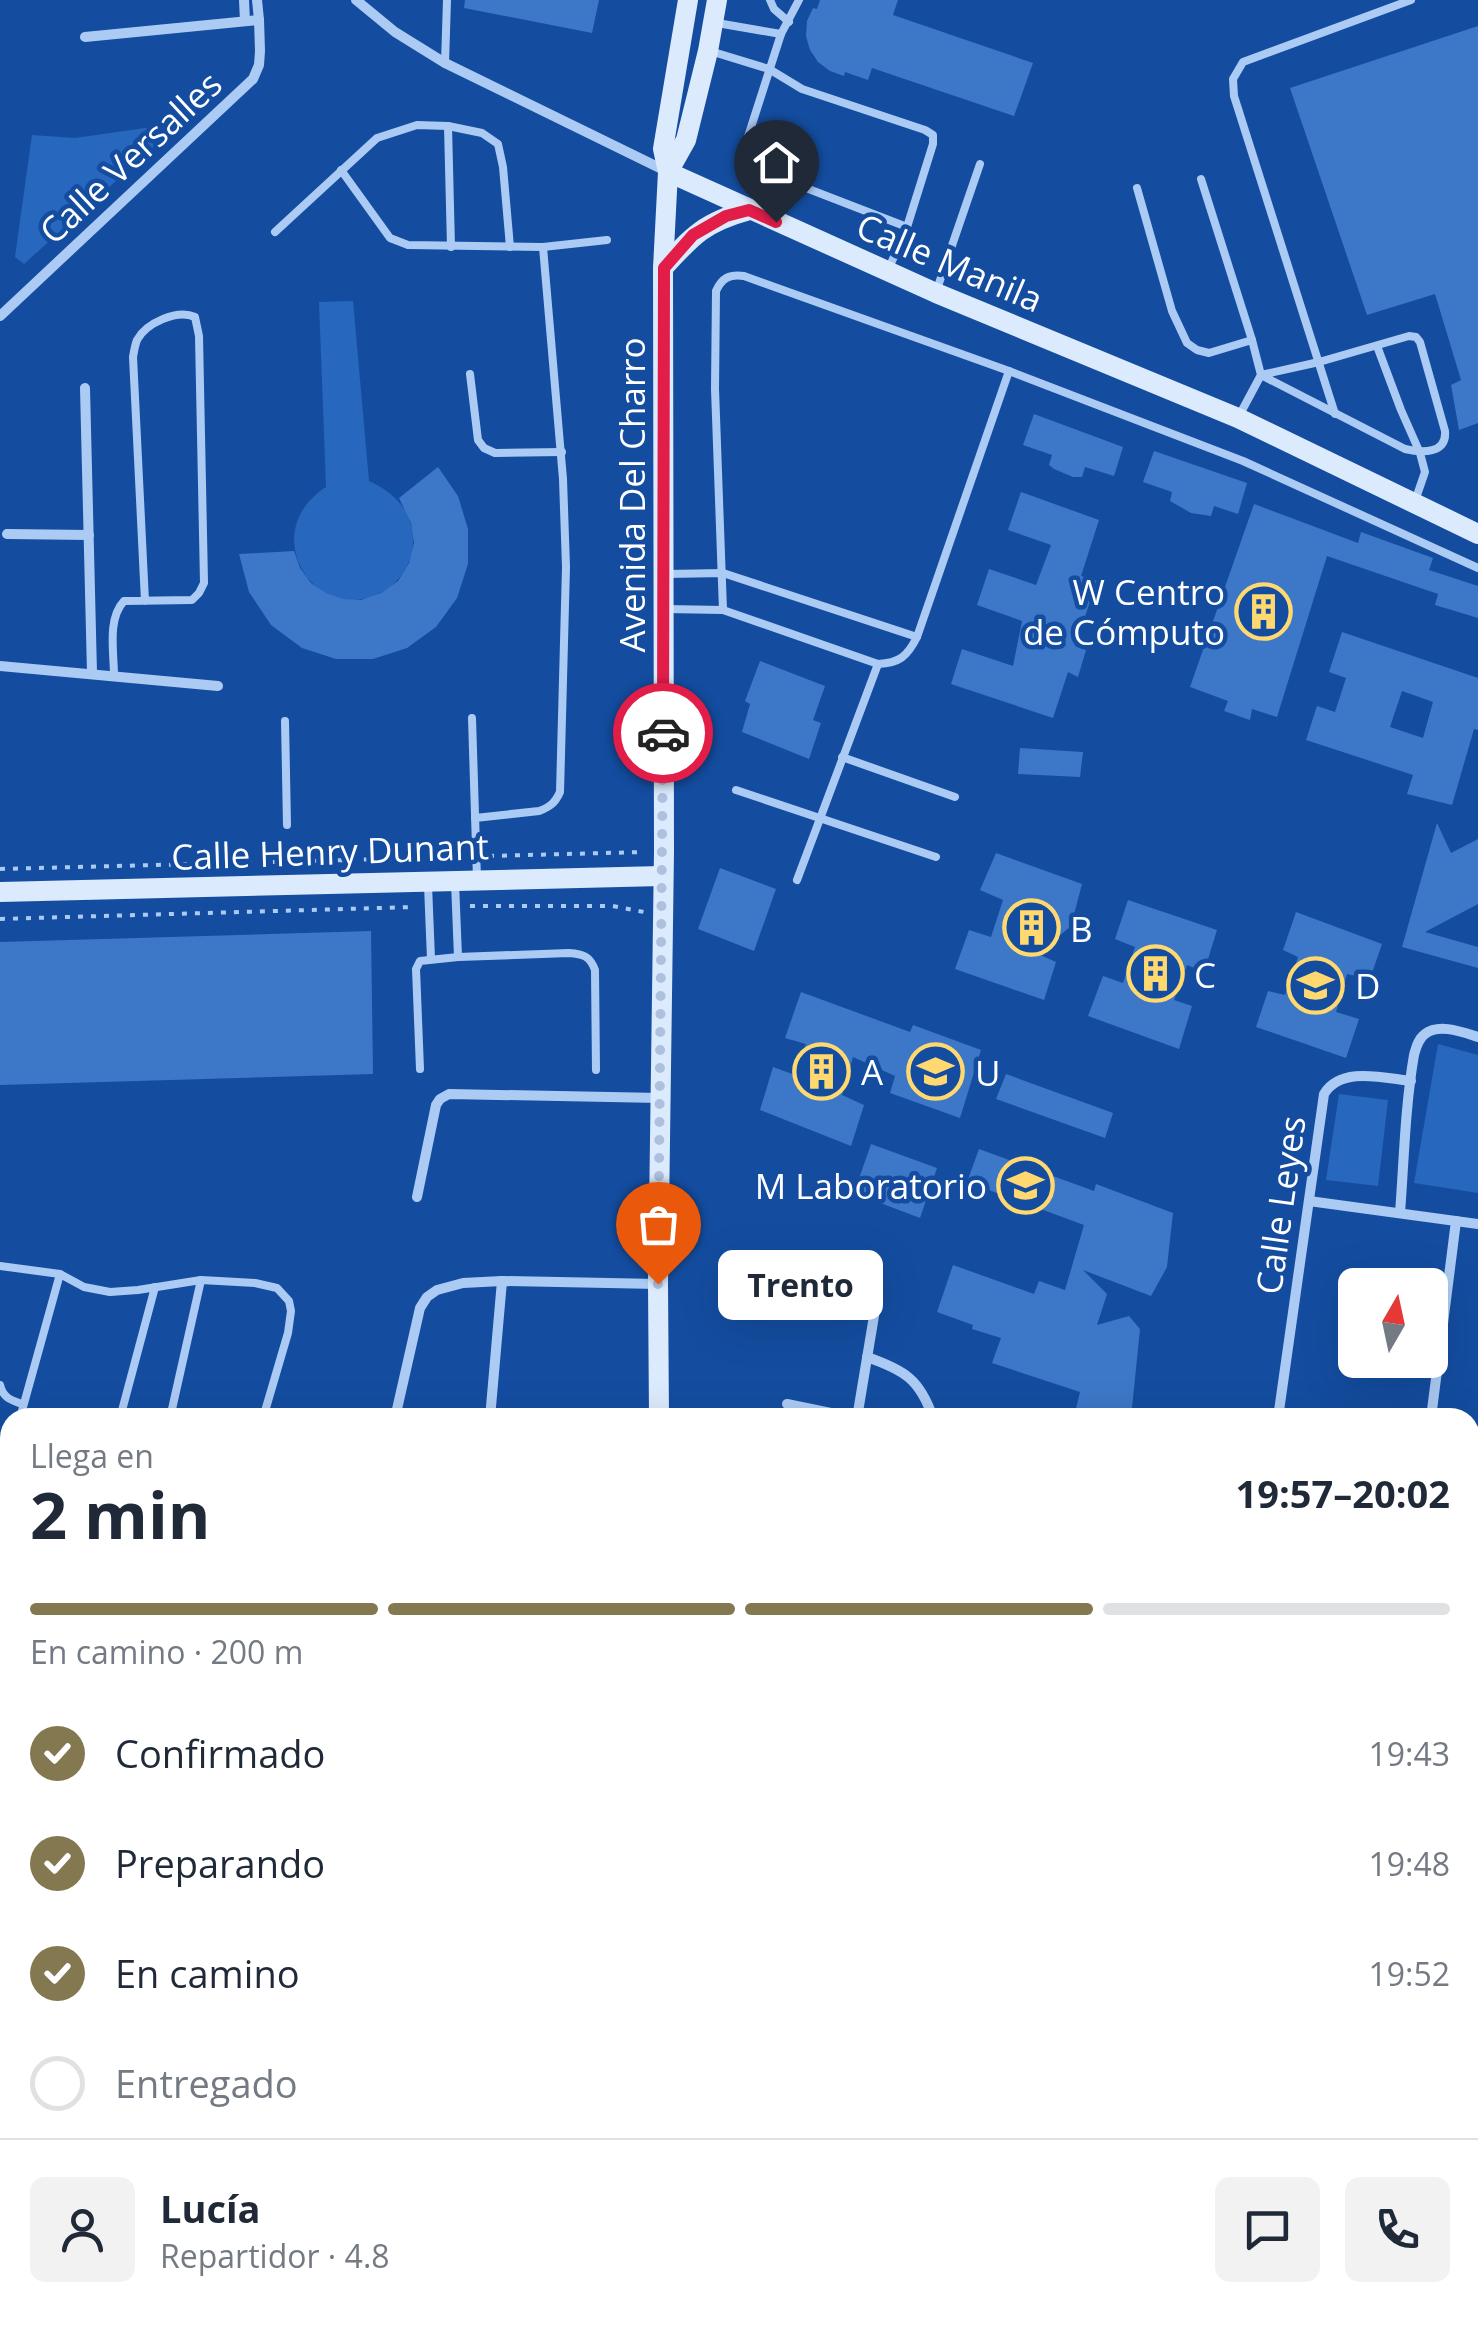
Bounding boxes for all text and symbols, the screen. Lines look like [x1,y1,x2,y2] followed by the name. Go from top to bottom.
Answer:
[29,60,231,254] street label: Calle Versalles
[734,120,819,223] pin
[749,135,804,190] icon: home
[850,202,1050,322] street label: Calle Manila
[608,337,655,653] street label: Avenida Del Charro
[1023,568,1225,655] place label: W Centro de Cómputo
[1234,581,1294,641] building icon: W Centro de Cómputo
[613,683,713,783] courier
[636,706,691,761] icon: car
[171,822,489,880] street label: Calle Henry Dunant
[1001,898,1061,958] building icon: B
[1070,905,1093,952] place label: B
[1125,944,1185,1004] building icon: C
[1194,951,1216,998] place label: C
[1286,955,1346,1015] school or university icon: D
[1355,962,1380,1009] place label: D
[792,1041,852,1101] building icon: A
[906,1042,966,1102] school or university icon: U
[861,1048,884,1095] place label: A
[975,1049,1001,1096] place label: U
[1244,1113,1316,1297] street label: Calle Leyes
[996,1155,1056,1215] school or university icon: M Laboratorio
[755,1162,987,1209] place label: M Laboratorio
[616,1182,701,1285] pin
[631,1197,686,1252] icon: bag
[718,1249,883,1319] callout: Trento
[747,1263,854,1306] text: Trento
[1338,1268,1448,1378] north arrow
[1338,1268,1448,1378] map controls
[30,1434,154,1477] text: Llega en
[1236,1467,1450,1519] text: 19:57–20:02
[30,1470,210,1558] text: 2 min
[30,1630,303,1673] text: En camino · 200 m
[30,1726,85,1781] icon: check
[115,1727,325,1779] text: Confirmado
[1368,1732,1450,1775] text: 19:43
[30,1836,85,1891] icon: check
[115,1837,325,1889] text: Preparando
[1368,1842,1450,1885] text: 19:48
[30,1946,85,2001] icon: check
[115,1947,300,1999] text: En camino
[1368,1952,1450,1995] text: 19:52
[115,2057,298,2109] text: Entregado
[30,2177,135,2282] button: person
[1215,2177,1320,2282] button: chat
[1345,2177,1450,2282] button: phone
[160,2182,261,2234] text: Lucía
[160,2234,390,2277] text: Repartidor · 4.8

